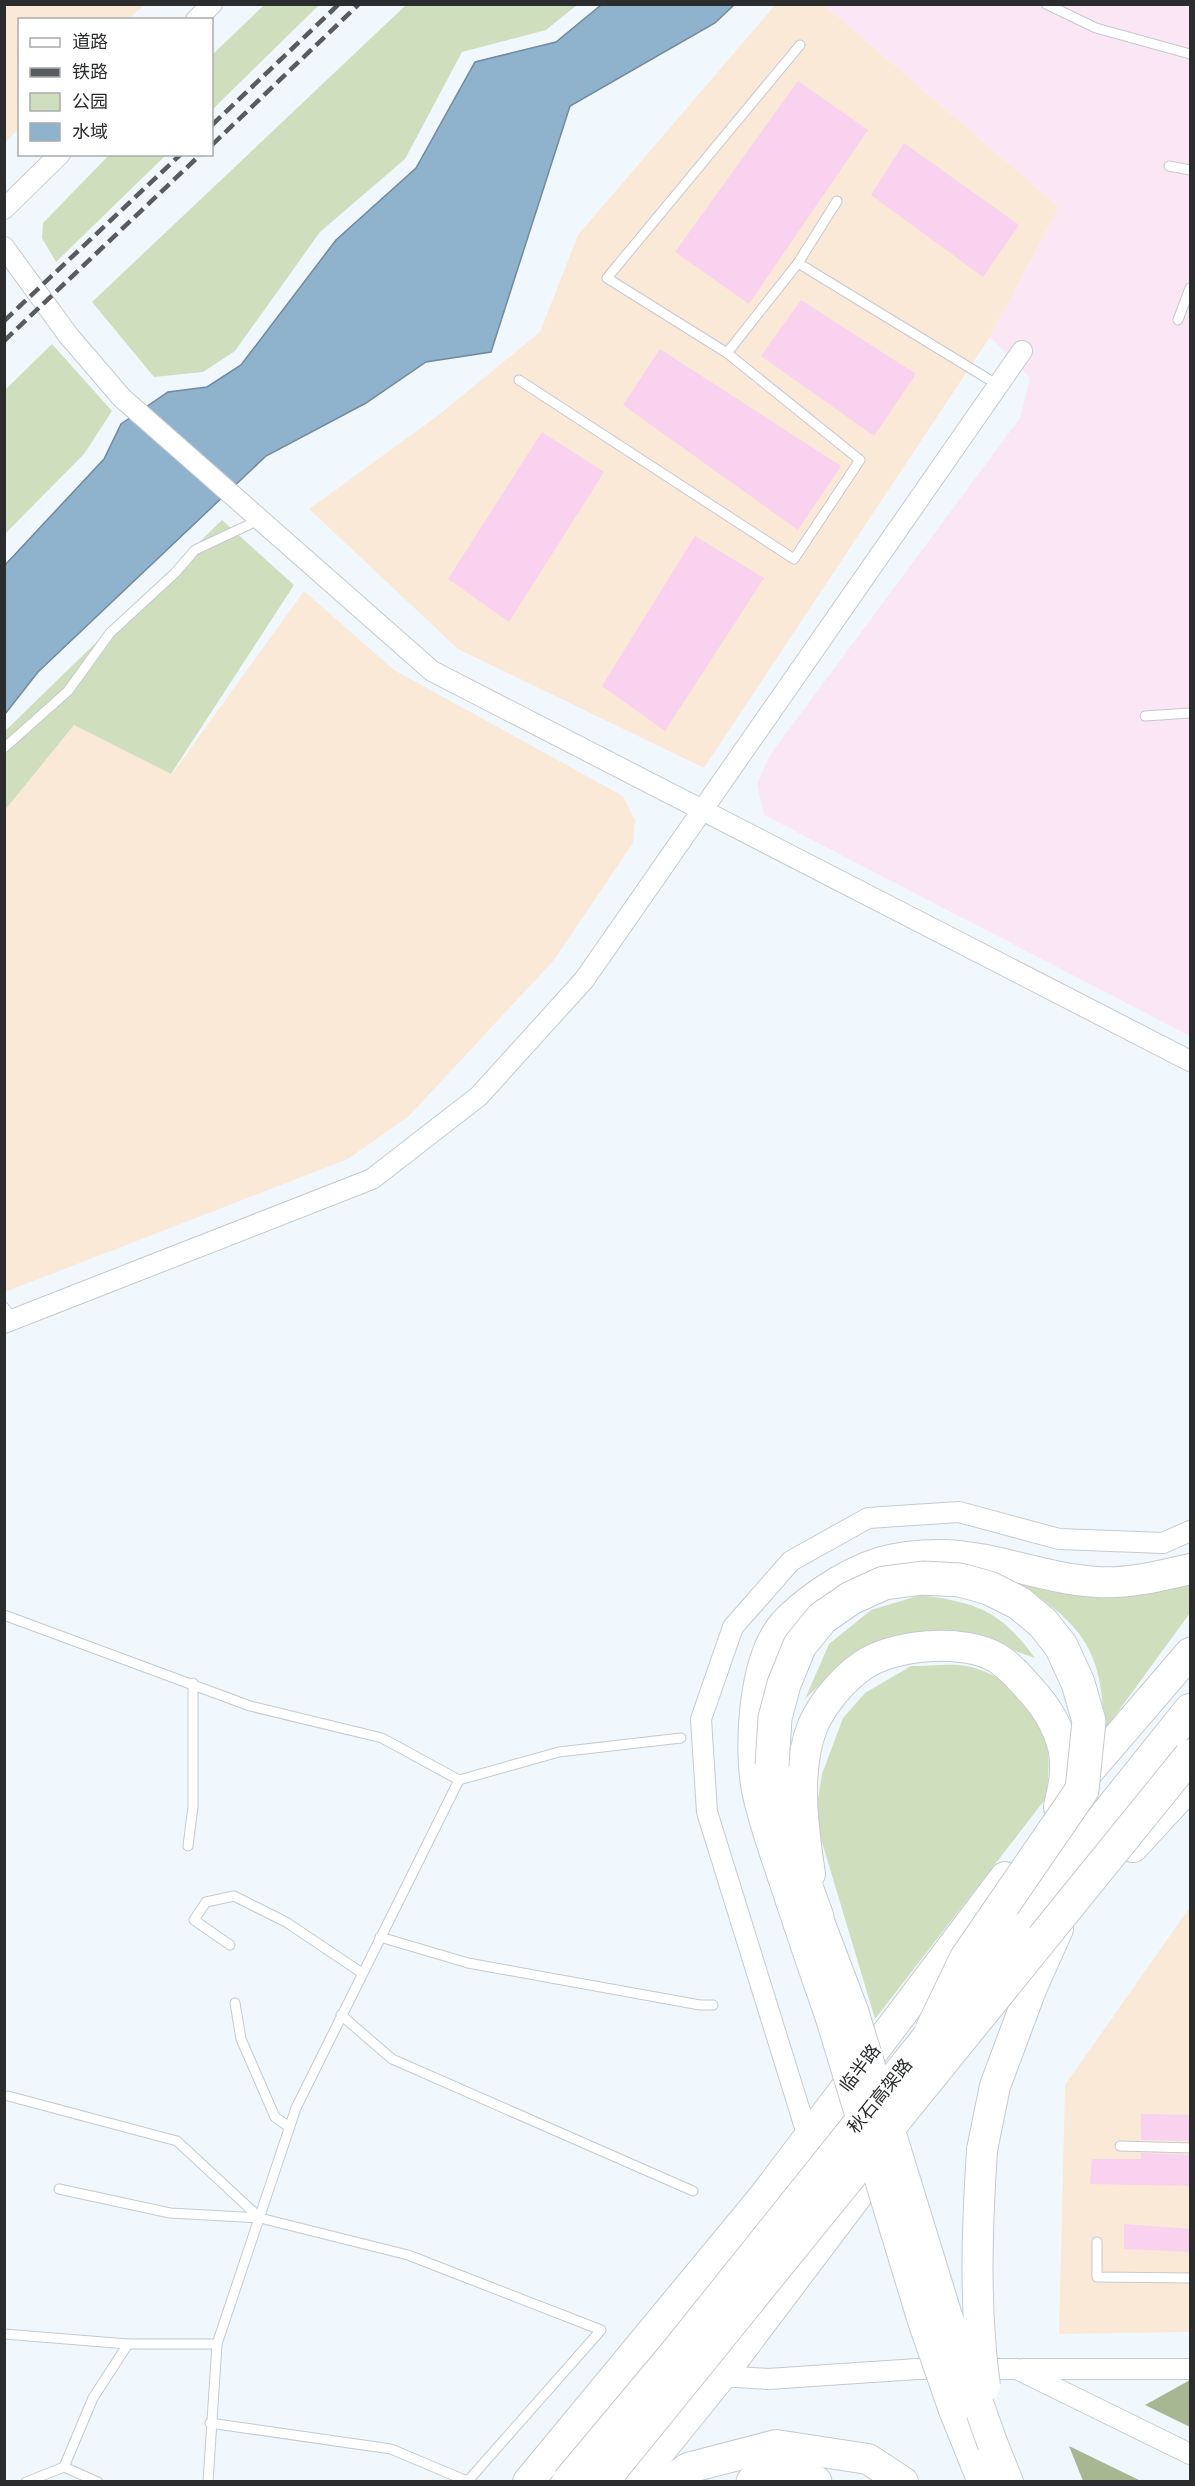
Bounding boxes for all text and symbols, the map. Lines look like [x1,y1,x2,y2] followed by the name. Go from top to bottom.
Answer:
[18,18,213,156] legend
[72,32,108,52] text: 道路
[72,62,108,82] text: 铁路
[72,92,108,112] text: 公园
[72,122,108,142] text: 水域
[836,2040,884,2096] street label: 临半路
[844,2055,916,2137] street label: 秋石高架路

